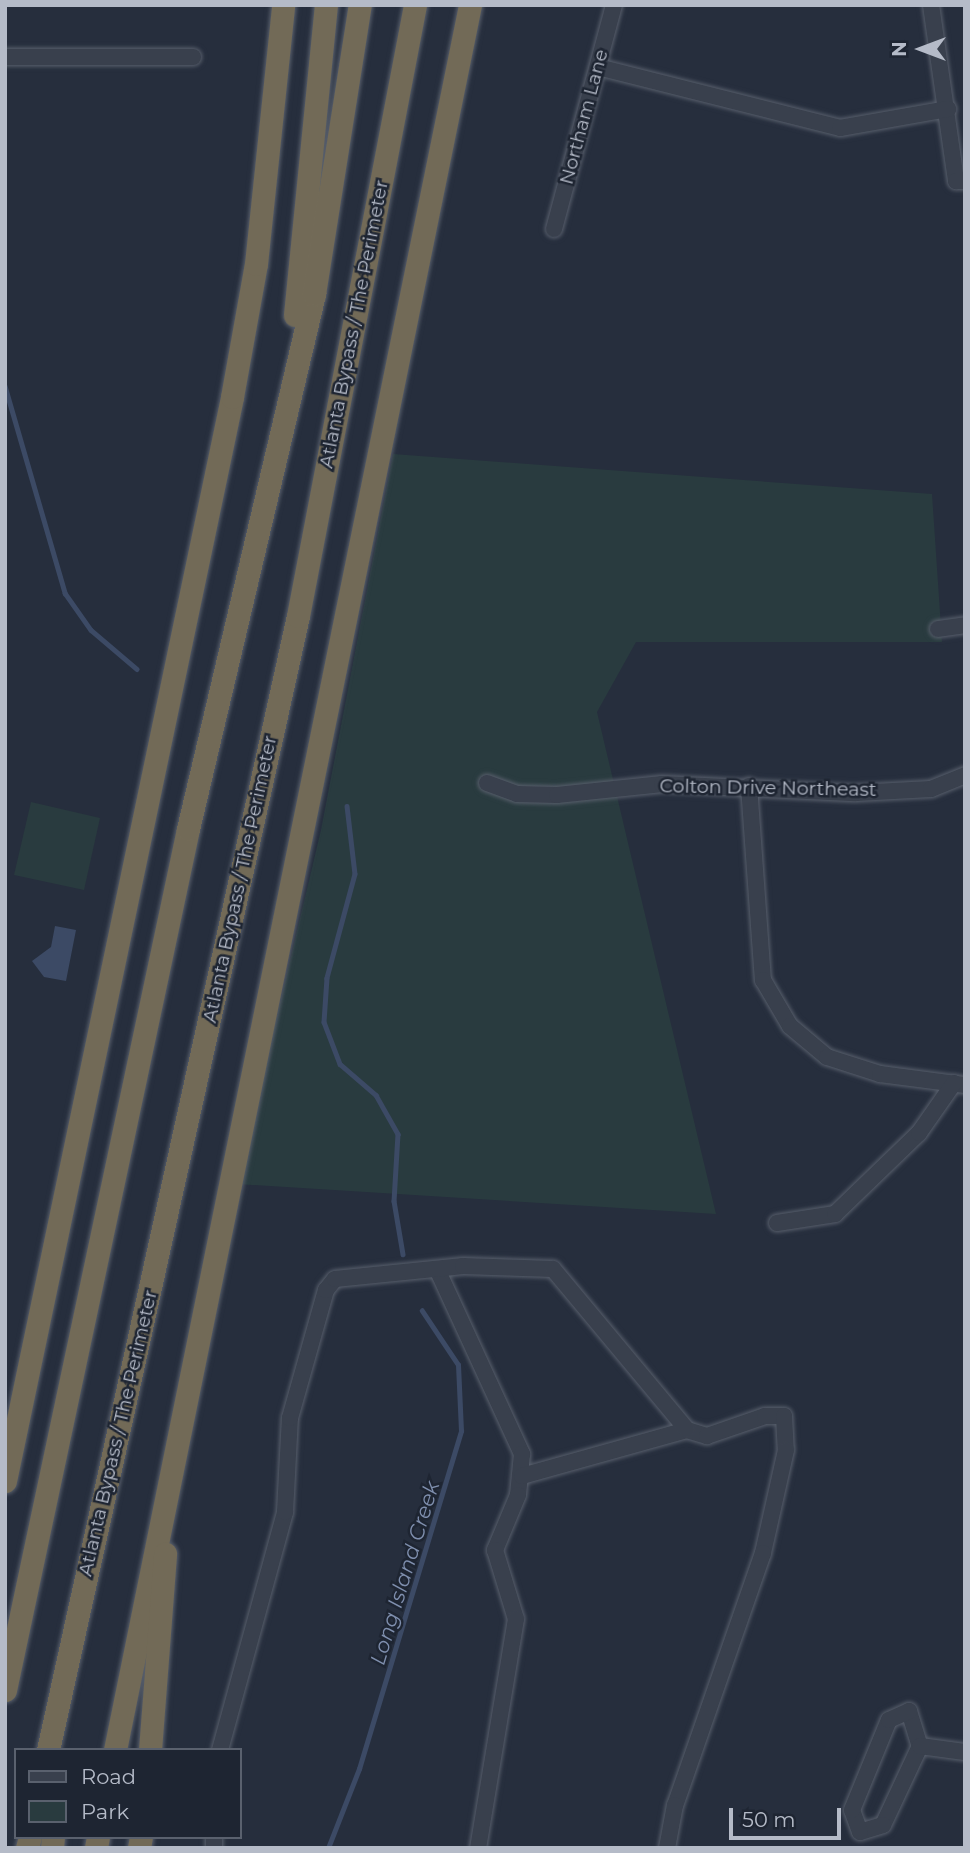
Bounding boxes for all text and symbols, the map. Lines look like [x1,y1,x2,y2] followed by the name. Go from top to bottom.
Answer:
[886,14,956,84] north arrow
[888,41,911,57] text: N
[555,47,613,187] street label: Northam Lane
[315,178,393,470] street label: Atlanta Bypass / The Perimeter
[198,733,282,1025] street label: Atlanta Bypass / The Perimeter
[659,775,877,801] street label: Colton Drive Northeast
[74,1288,162,1578] street label: Atlanta Bypass / The Perimeter
[365,1478,445,1668] water label: Long Island Creek
[14,1748,242,1839] legend
[81,1764,136,1789] text: Road
[732,1794,844,1838] scale bar
[81,1799,129,1824] text: Park
[742,1807,796,1832] text: 50 m

